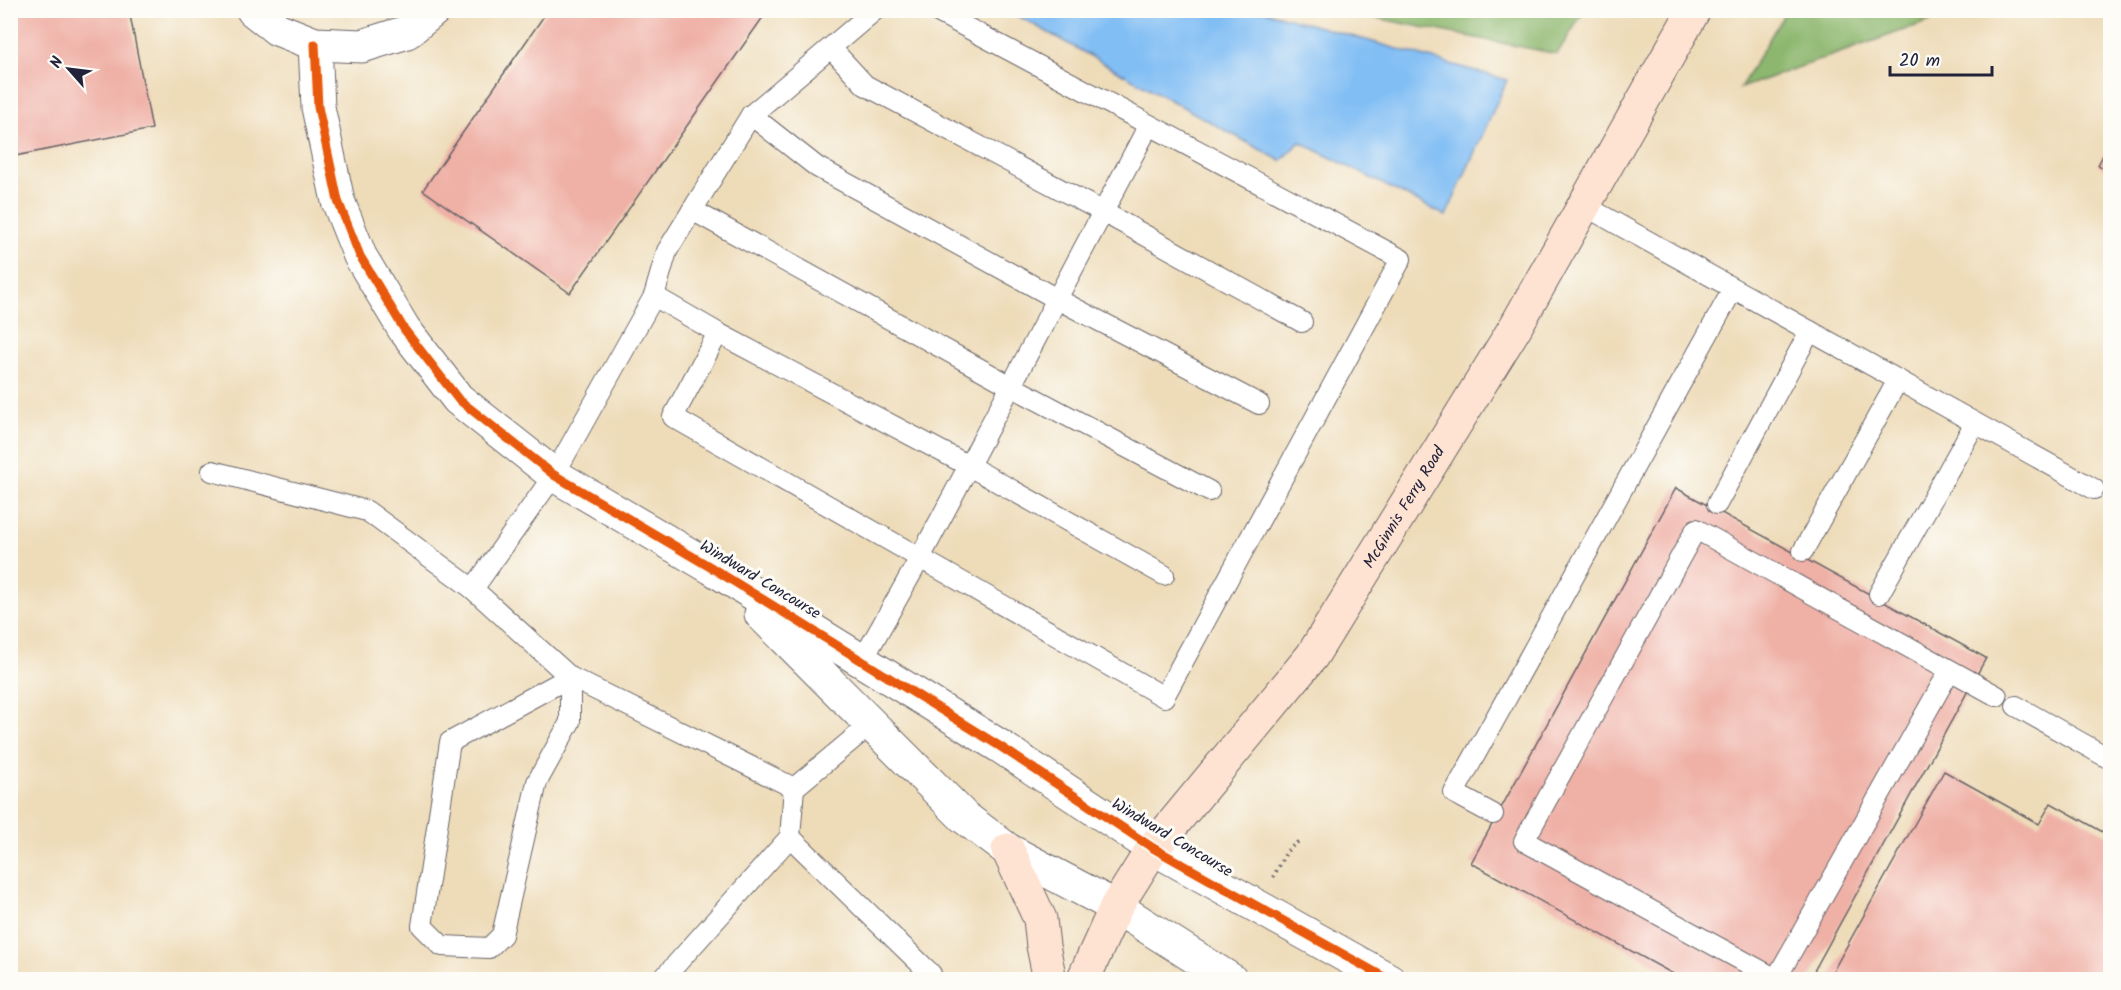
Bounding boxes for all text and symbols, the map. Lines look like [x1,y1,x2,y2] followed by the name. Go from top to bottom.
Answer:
[39,39,99,99] north arrow
[1890,39,1992,77] scale bar
[1899,47,1940,76] text: 20 m
[44,52,70,73] text: N
[1357,440,1452,573] street label: McGinnis Ferry Road
[695,534,825,626] street label: Windward Concourse
[1107,792,1237,884] street label: Windward Concourse

